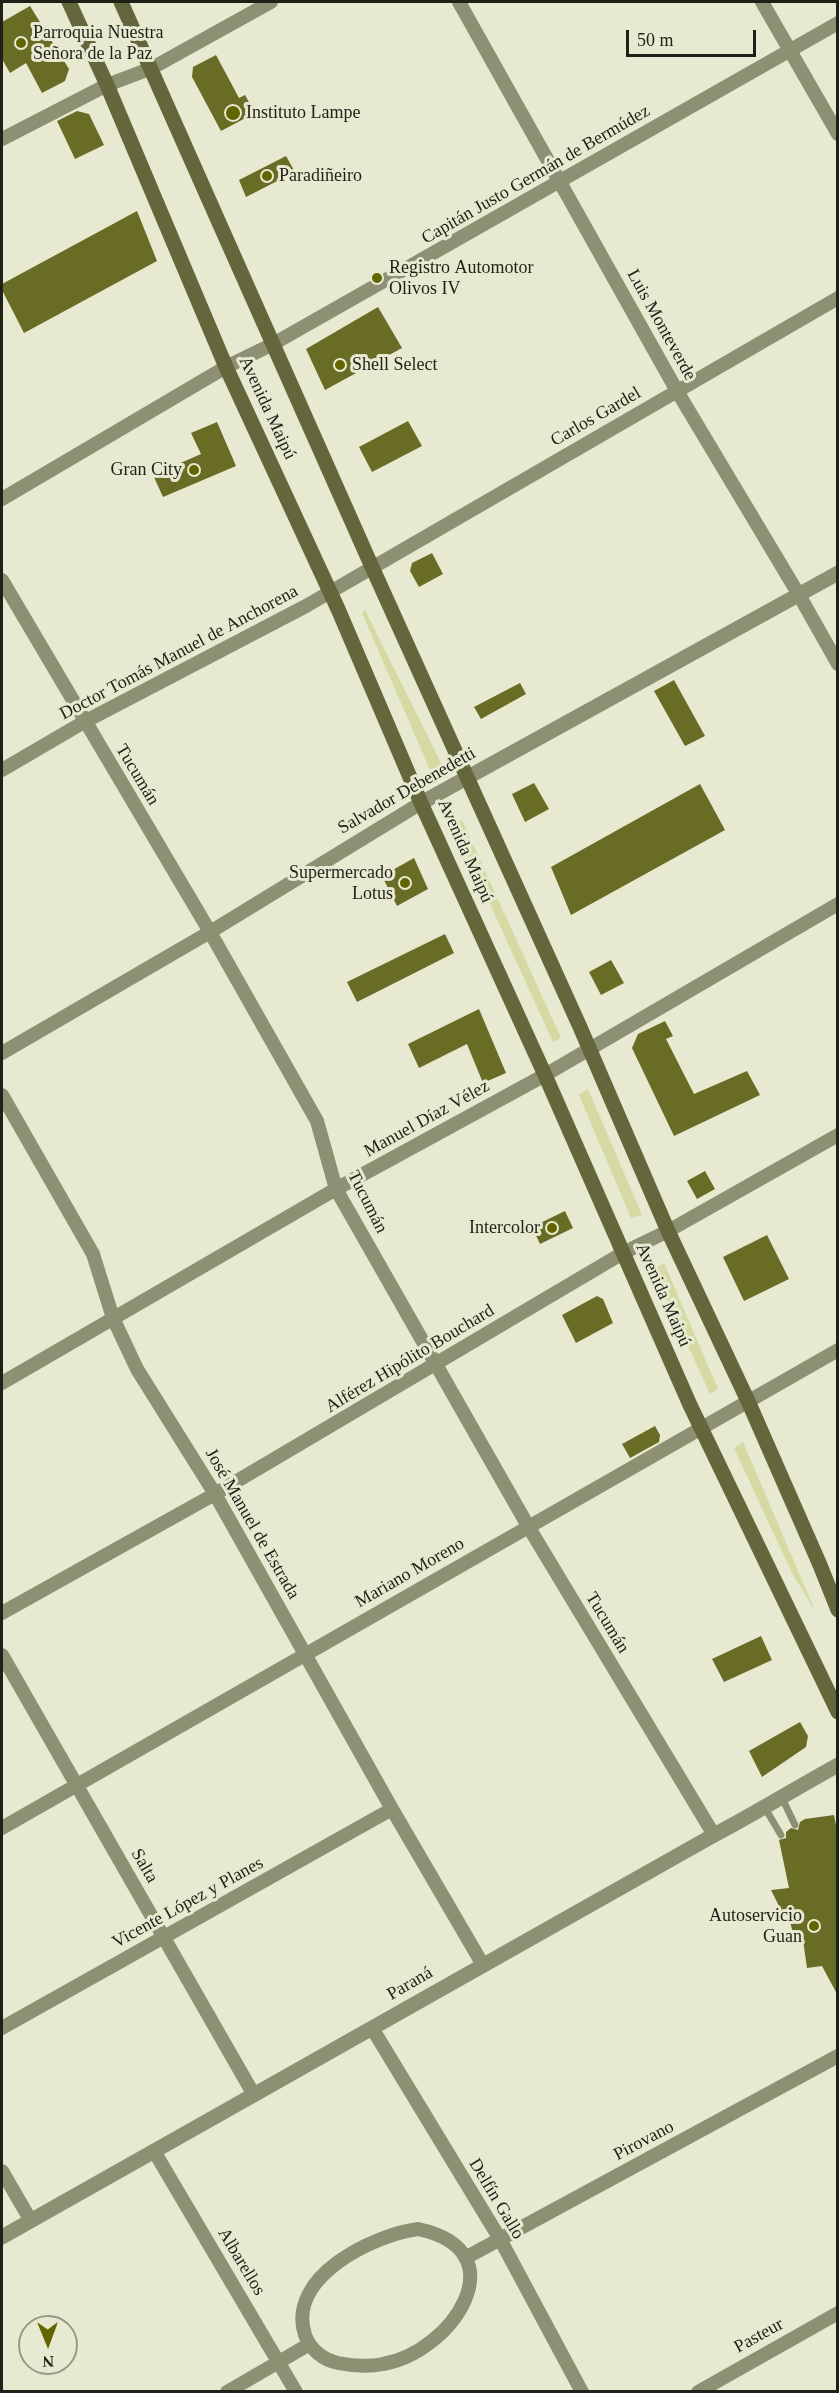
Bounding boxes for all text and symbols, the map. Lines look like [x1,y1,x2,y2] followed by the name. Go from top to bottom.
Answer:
[629,18,760,56] scale bar
[33,22,163,64] place label: Parroquia Nuestra Señora de la Paz
[637,30,674,50] text: 50 m
[14,36,28,50] marker: Parroquia Nuestra Señora de la Paz
[418,101,654,249] street label: Capitán Justo Germán de Bermúdez
[246,102,360,124] place label: Instituto Lampe
[224,104,242,122] marker: Instituto Lampe
[279,165,362,187] place label: Paradiñeiro
[260,169,274,183] marker: Paradiñeiro
[389,257,533,300] place label: Registro Automotor Olivos IV
[622,266,700,384] street label: Luis Monteverde
[370,271,384,285] marker: Registro Automotor Olivos IV
[234,353,300,463] street label: Avenida Maipú
[352,354,437,376] place label: Shell Select
[333,358,347,372] marker: Shell Select
[547,383,645,451] street label: Carlos Gardel
[111,459,182,481] place label: Gran City
[187,463,201,477] marker: Gran City
[56,581,302,725] street label: Doctor Tomás Manuel de Anchorena
[110,741,164,809] street label: Tucumán
[334,743,480,839] street label: Salvador Debenedetti
[433,796,497,906] street label: Avenida Maipú
[289,862,393,904] place label: Supermercado Lotus
[398,876,412,890] marker: Supermercado Lotus
[361,1076,493,1162] street label: Manuel Díaz Vélez
[342,1167,392,1237] street label: Tucumán
[469,1217,540,1239] place label: Intercolor
[545,1221,559,1235] marker: Intercolor
[631,1240,695,1350] street label: Avenida Maipú
[322,1300,498,1418] street label: Alférez Hipólito Bouchard
[200,1445,304,1603] street label: José Manuel de Estrada
[352,1533,468,1613] street label: Mariano Moreno
[580,1589,634,1657] street label: Tucumán
[126,1845,162,1887] street label: Salta
[109,1853,267,1953] street label: Vicente López y Planes
[709,1905,802,1948] place label: Autoservicio Guan
[807,1919,821,1933] marker: Autoservicio Guan
[383,1962,437,2006] street label: Paraná
[610,2116,678,2166] street label: Pirovano
[463,2155,529,2243] street label: Delfín Gallo
[212,2224,270,2300] street label: Albarellos
[731,2314,787,2358] street label: Pasteur
[18,2315,78,2375] north arrow
[42,2353,54,2370] text: N

